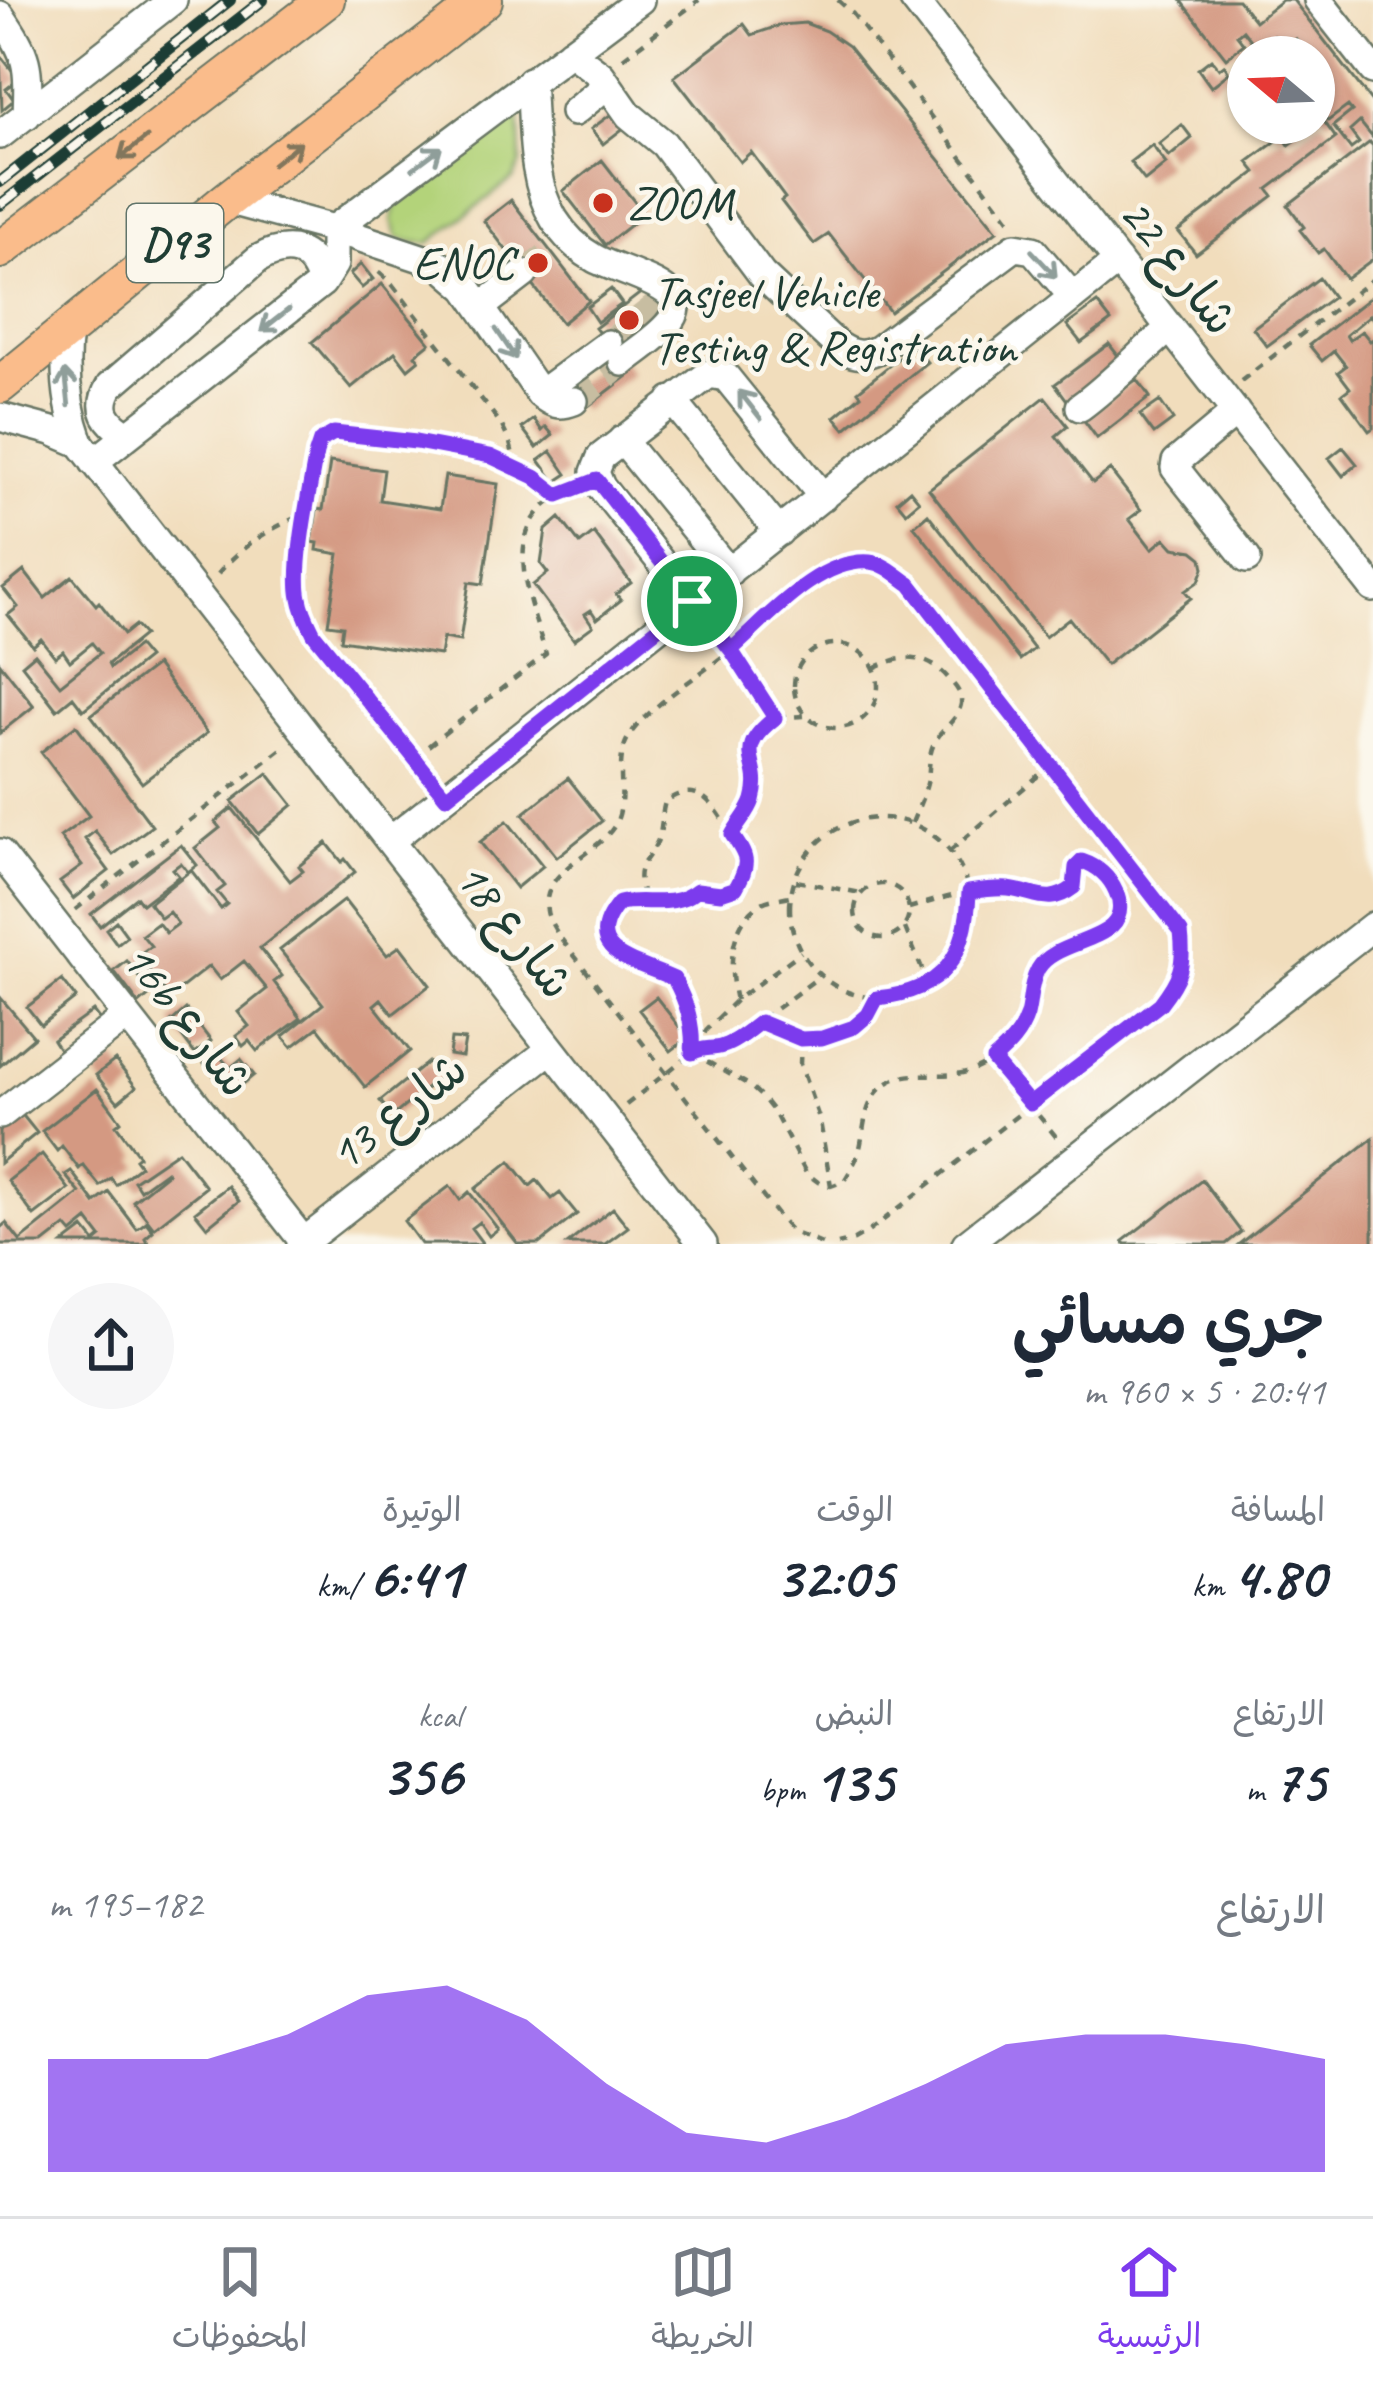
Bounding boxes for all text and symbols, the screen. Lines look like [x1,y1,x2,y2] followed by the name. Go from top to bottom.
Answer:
[1227,36,1335,144] north arrow
[1227,36,1335,144] map controls
[117,135,150,160] one-way arrow
[271,140,302,167] one-way arrow
[411,146,443,172] one-way arrow
[627,173,736,233] place label: ZOOM
[1104,185,1251,349] street label: شارع 22
[590,190,616,216] marker: ZOOM
[127,204,223,282] road number: D93
[413,233,520,293] place label: ENOC
[1029,248,1058,278] one-way arrow
[525,250,551,276] marker: ENOC
[653,262,1018,377] place label: Tasjeel Vehicle Testing & Registration
[260,306,292,333] one-way arrow
[616,307,642,333] marker: Tasjeel Vehicle Testing & Registration
[493,327,518,360] one-way arrow
[55,369,78,408] one-way arrow
[737,389,764,421] one-way arrow
[641,550,743,652] pin
[659,568,725,634] icon: arrive
[440,849,587,1013] street label: شارع 18
[107,931,267,1111] street label: 16b شارع
[317,1039,481,1186] street label: شارع 13
[1012,1280,1325,1363] text: جري مسائي
[48,1283,174,1409] button: share
[1083,1367,1325,1416] text: 20:41 · 5 × 960 m
[382,1489,462,1531] text: الوتيرة
[816,1489,893,1531] text: الوقت
[1231,1489,1325,1531] text: المسافة
[368,1539,462,1615] text: 6:41
[774,1539,893,1615] text: 32:05
[1232,1539,1325,1615] text: 4.80
[316,1565,368,1607] text: /km
[1192,1565,1232,1607] text: km
[814,1693,893,1735] text: النبض
[1232,1693,1325,1735] text: الارتفاع
[418,1695,462,1737] text: kcal
[380,1737,462,1813] text: 356
[813,1743,893,1819] text: 135
[1272,1743,1325,1819] text: 75
[760,1769,813,1811] text: bpm
[1246,1769,1272,1811] text: m
[48,1880,202,1929] text: 182–195 m
[1216,1886,1325,1935] text: الارتفاع
[172,2239,308,2365] tab: المحفوظات
[651,2239,754,2365] tab: الخريطة
[1098,2239,1201,2365] tab: الرئيسية

